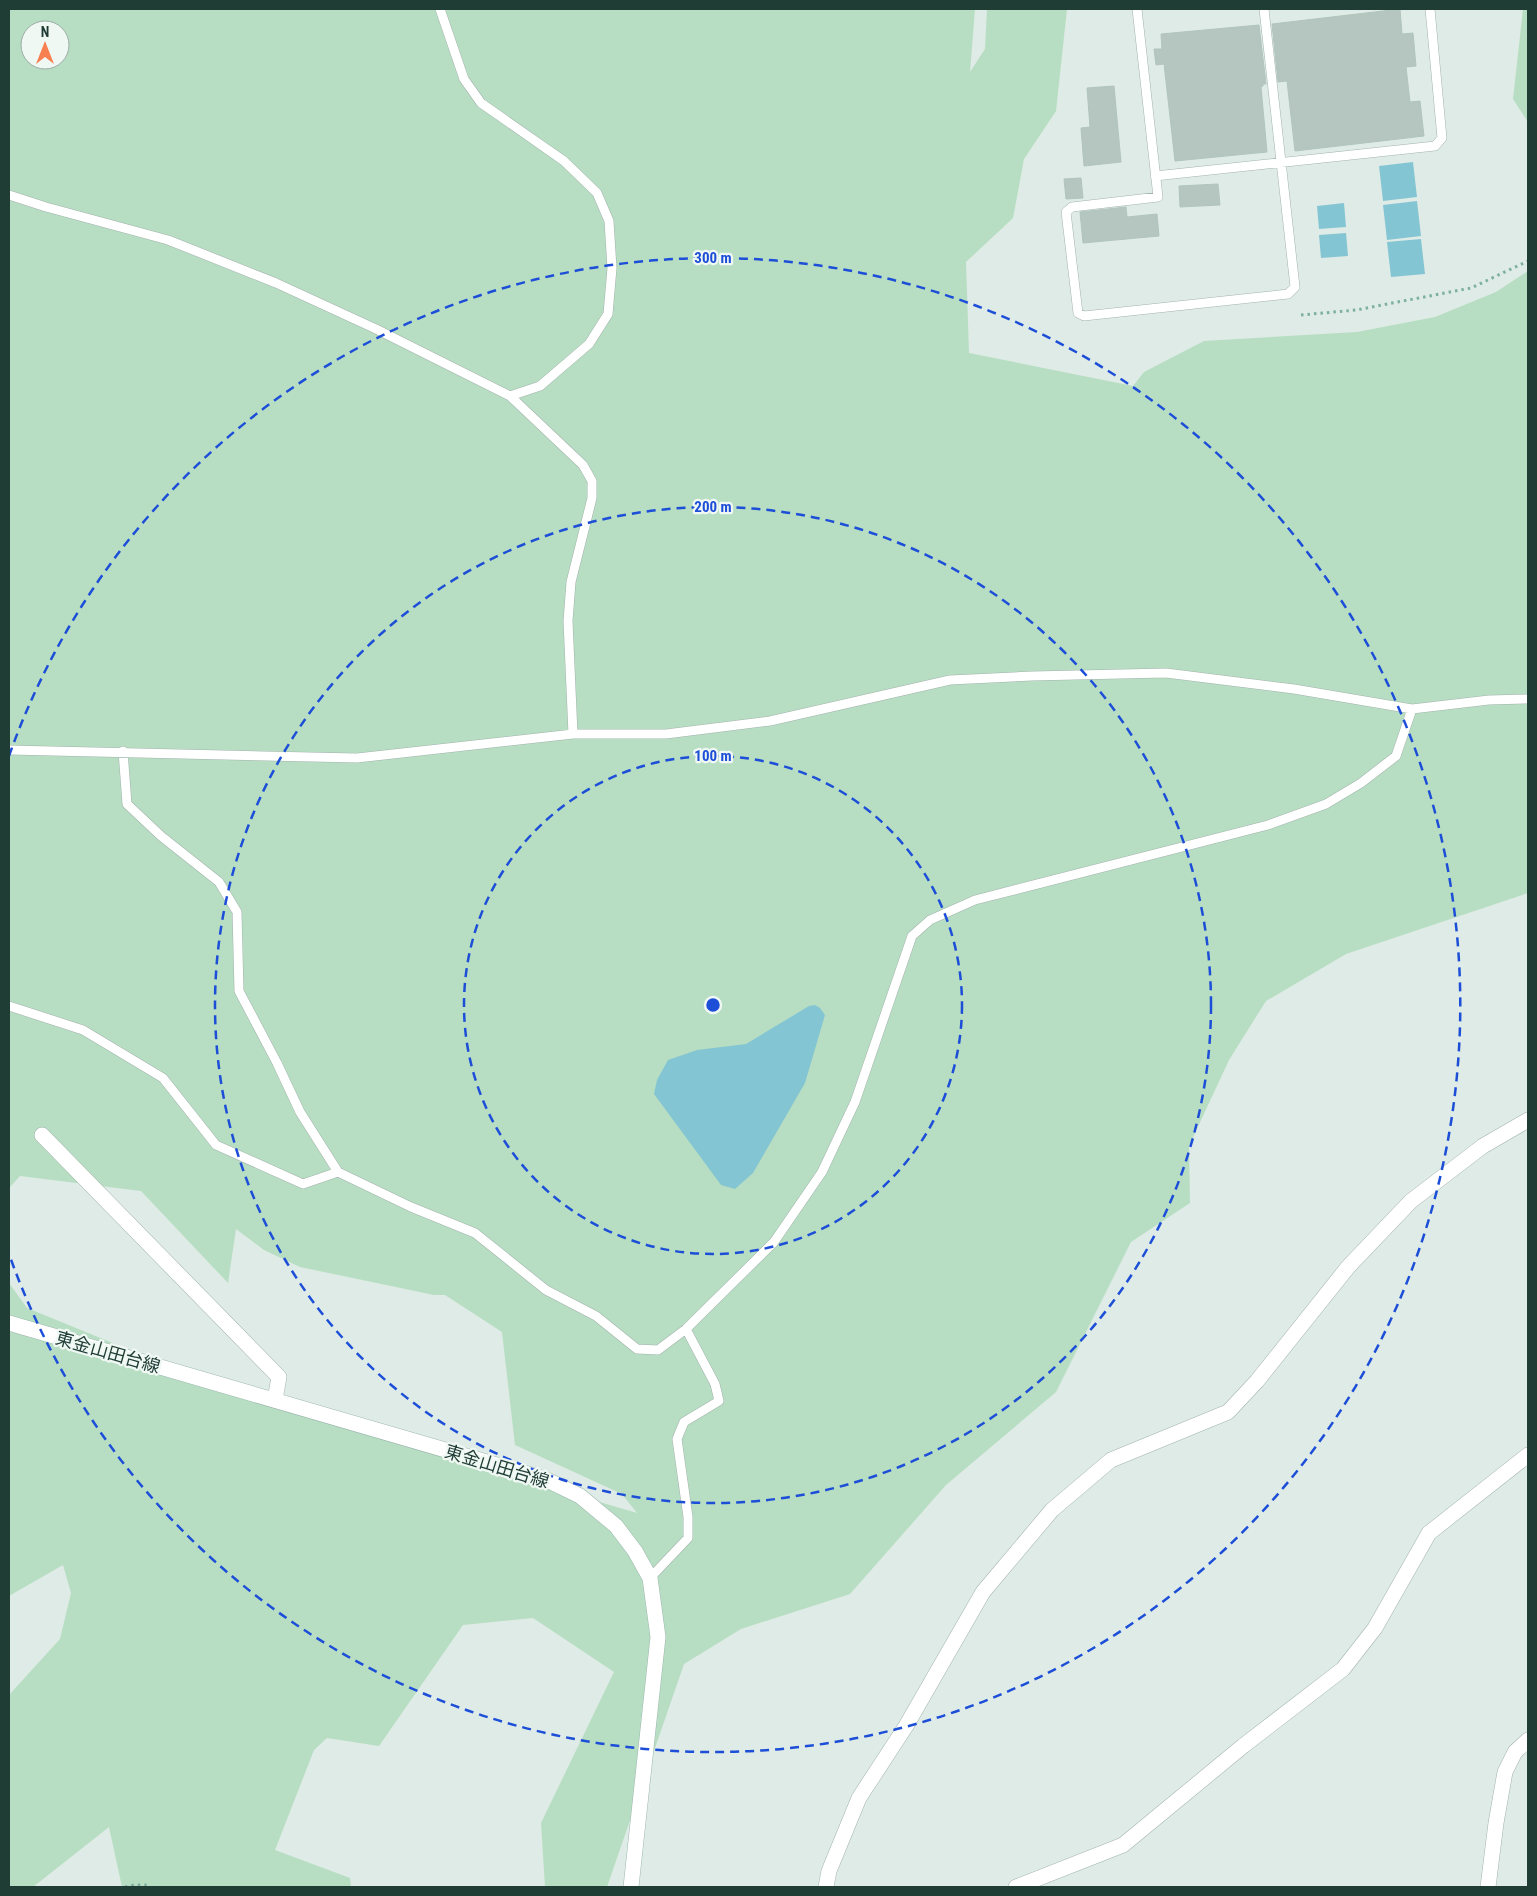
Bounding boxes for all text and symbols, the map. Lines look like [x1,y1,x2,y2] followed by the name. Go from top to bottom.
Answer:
[20,20,70,70] north arrow
[41,24,49,40] text: N
[694,249,732,267] text: 300 m
[694,498,732,516] text: 200 m
[694,747,732,765] text: 100 m
[704,996,722,1014] centre of rings
[53,1327,163,1377] street label: 東金山田台線
[442,1440,552,1492] street label: 東金山田台線

